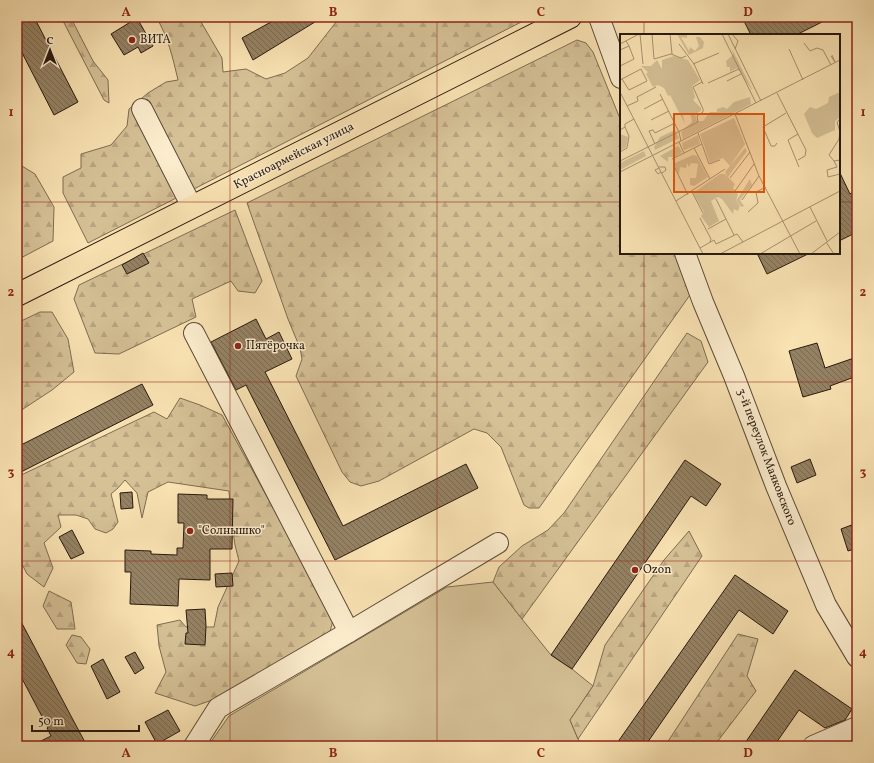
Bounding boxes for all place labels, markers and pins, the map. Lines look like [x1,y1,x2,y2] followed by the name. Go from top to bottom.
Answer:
[140,32,171,48] place label: ВИТА
[127,35,137,45] marker: ВИТА
[246,338,305,354] place label: Пятёрочка
[233,341,243,351] marker: Пятёрочка
[198,523,265,539] place label: "Солнышко"
[185,526,195,536] marker: "Солнышко"
[643,562,671,578] place label: Ozon
[630,565,640,575] marker: Ozon

